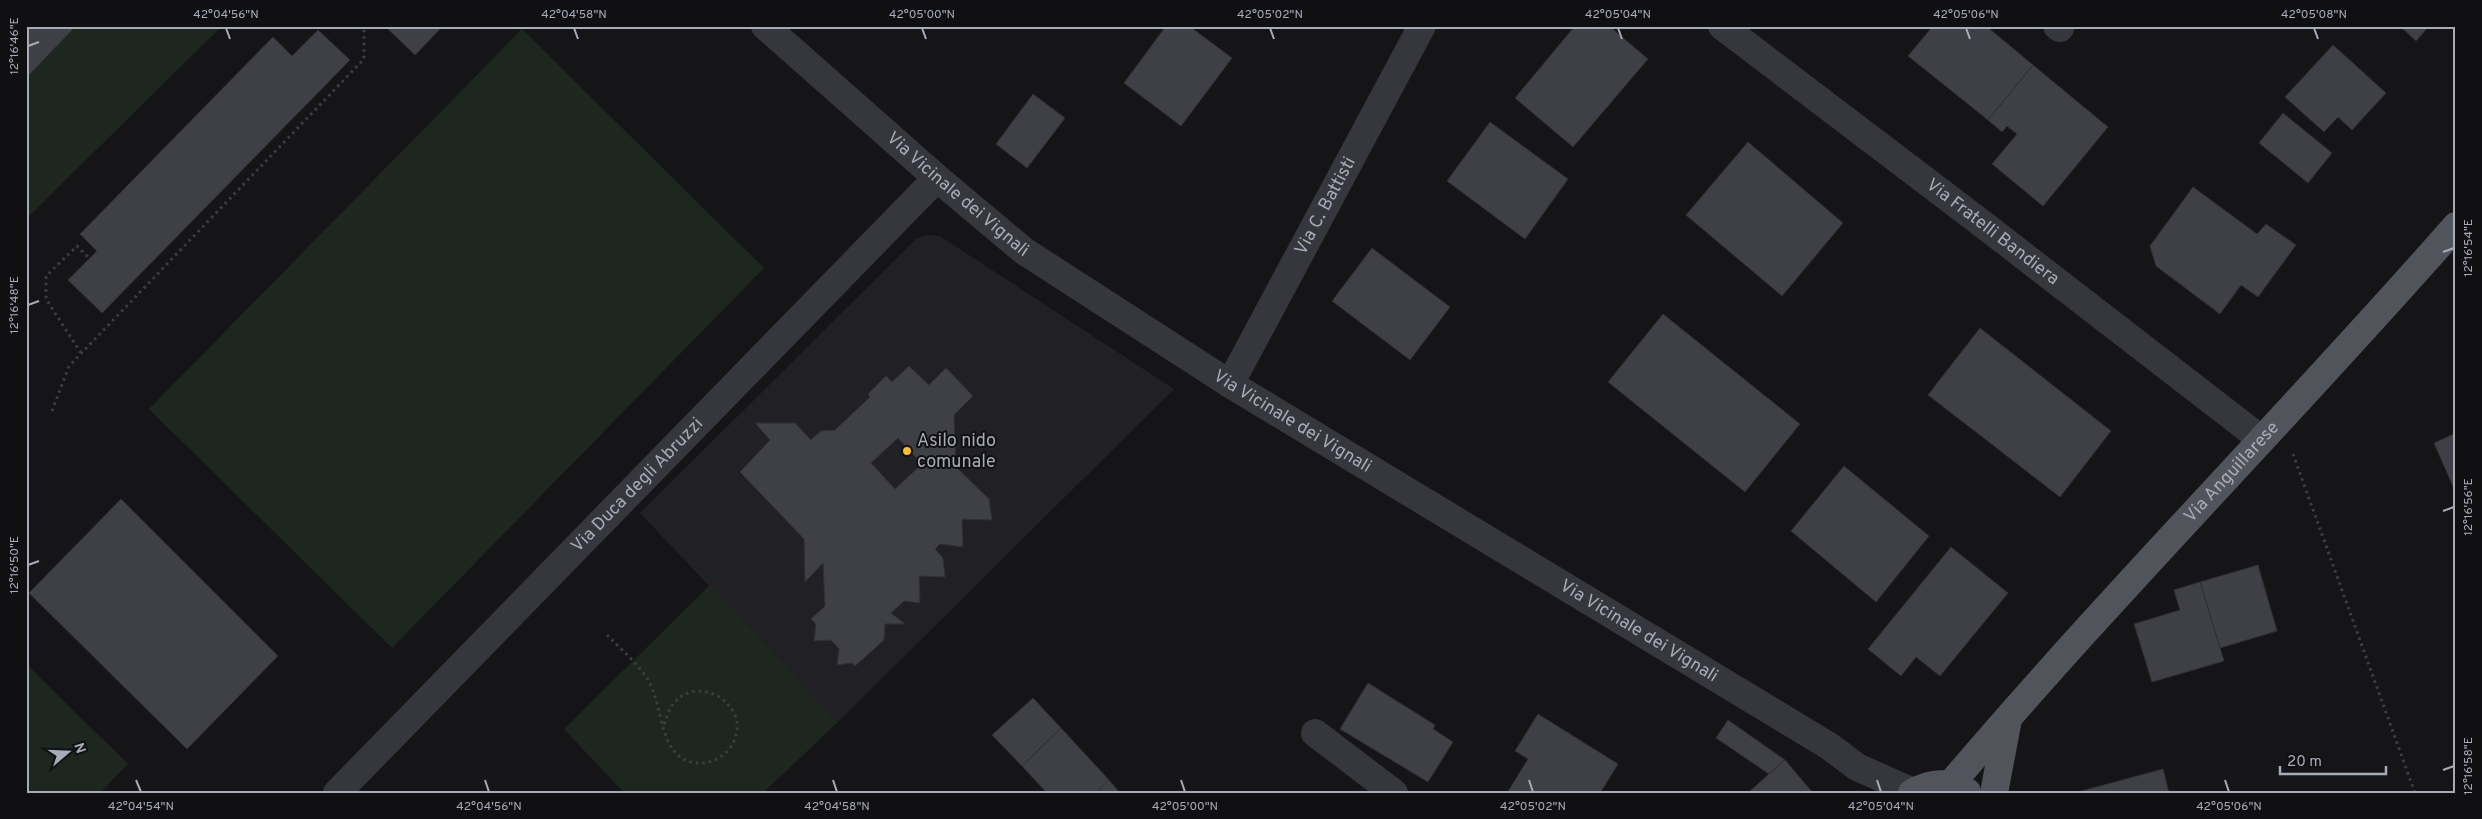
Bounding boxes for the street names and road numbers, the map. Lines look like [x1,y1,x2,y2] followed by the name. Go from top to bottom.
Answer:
[881,127,1033,263] street label: Via Vicinale dei Vignali
[1290,153,1361,259] street label: Via C. Battisti
[1921,174,2064,290] street label: Via Fratelli Bandiera
[1209,365,1376,478] street label: Via Vicinale dei Vignali
[566,413,708,558] street label: Via Duca degli Abruzzi
[2179,417,2284,528] street label: Via Anguillarese
[1555,574,1722,688] street label: Via Vicinale dei Vignali

